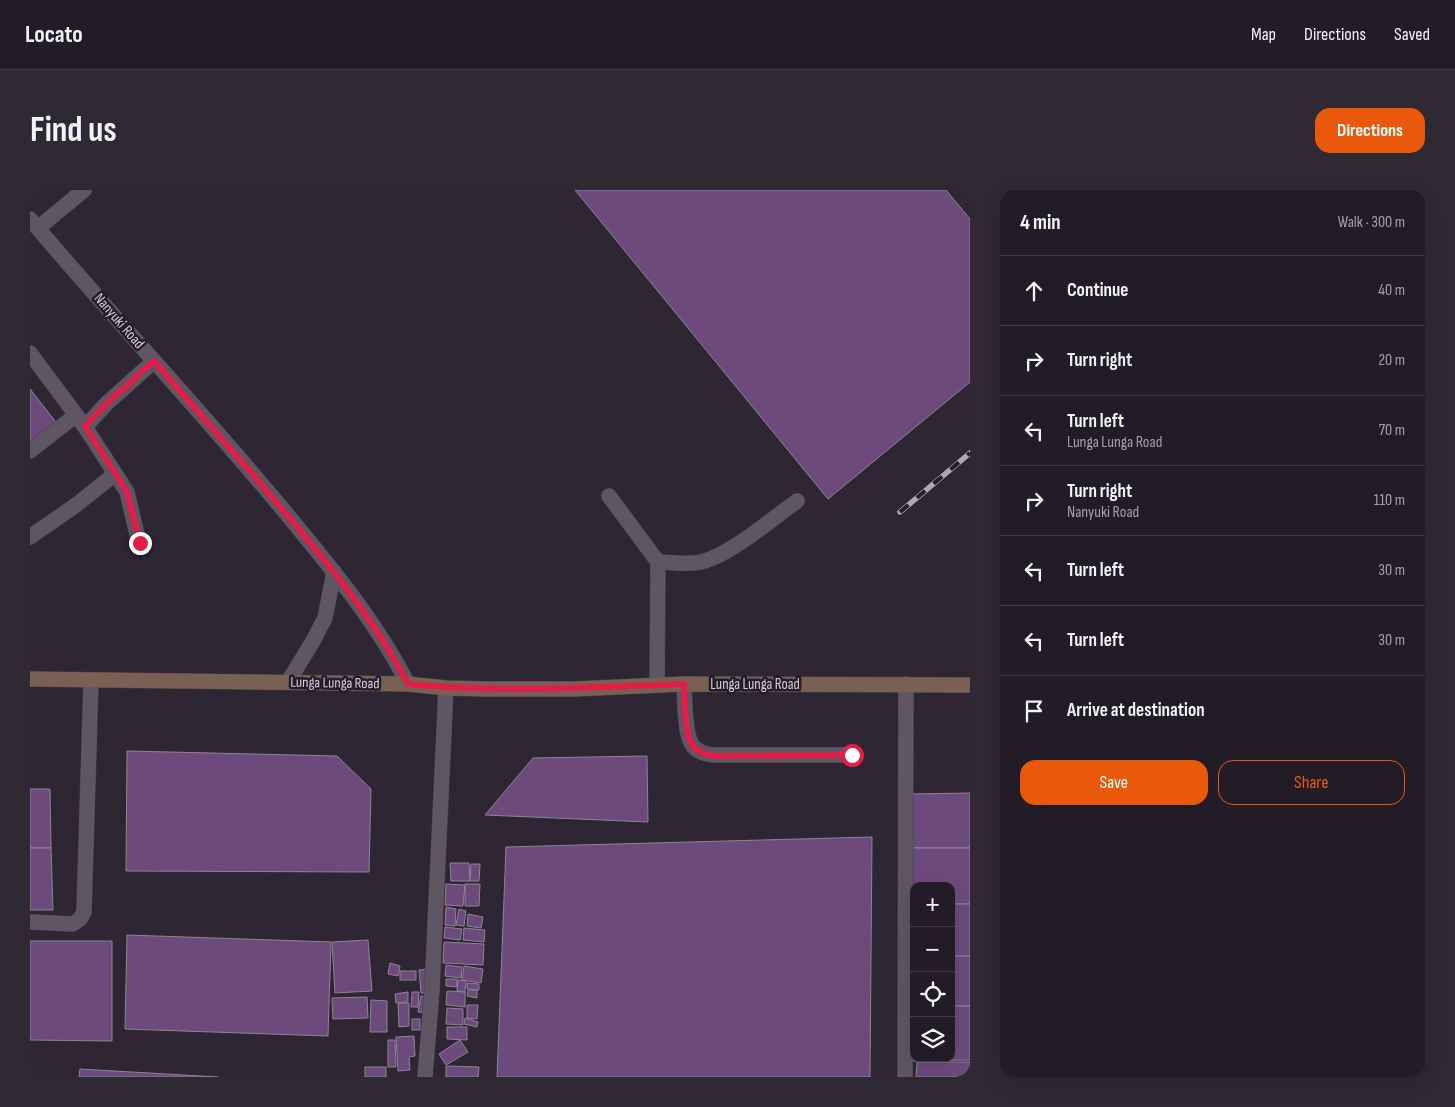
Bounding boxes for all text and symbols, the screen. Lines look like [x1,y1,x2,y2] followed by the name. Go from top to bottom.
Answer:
[25,20,83,49] text: Locato
[1251,24,1276,45] text: Map
[1304,24,1366,45] text: Directions
[1394,24,1430,45] text: Saved
[1315,108,1425,153] button: Directions
[30,109,117,152] text: Find us
[1020,210,1061,235] text: 4 min
[1338,213,1405,232] text: Walk · 300 m
[1020,277,1048,305] icon: ahead
[1067,279,1128,302] text: Continue
[1378,281,1405,300] text: 40 m
[90,289,148,353] street label: Nanyuki Road
[1020,347,1048,375] icon: right
[1067,349,1132,372] text: Turn right
[1378,351,1405,370] text: 20 m
[1067,410,1124,433] text: Turn left
[1020,417,1048,445] icon: left
[1379,421,1405,440] text: 70 m
[1067,433,1162,452] text: Lunga Lunga Road
[1067,480,1132,503] text: Turn right
[1020,487,1048,515] icon: right
[1374,491,1405,510] text: 110 m
[1067,503,1139,522] text: Nanyuki Road
[129,532,152,555] route end
[1020,557,1048,585] icon: left
[1067,559,1124,582] text: Turn left
[1378,561,1405,580] text: 30 m
[1020,627,1048,655] icon: left
[1067,629,1124,652] text: Turn left
[1378,631,1405,650] text: 30 m
[290,673,380,693] street label: Lunga Lunga Road
[710,675,800,694] street label: Lunga Lunga Road
[1020,697,1048,725] icon: arrive
[1067,699,1205,722] text: Arrive at destination
[841,744,864,767] route start
[1020,760,1208,805] button: Save
[1218,760,1405,805] button: Share
[910,882,955,1062] map controls
[910,882,955,927] button: +
[910,927,955,972] button: −
[910,972,955,1017] button: locate
[910,1017,955,1062] button: layers

